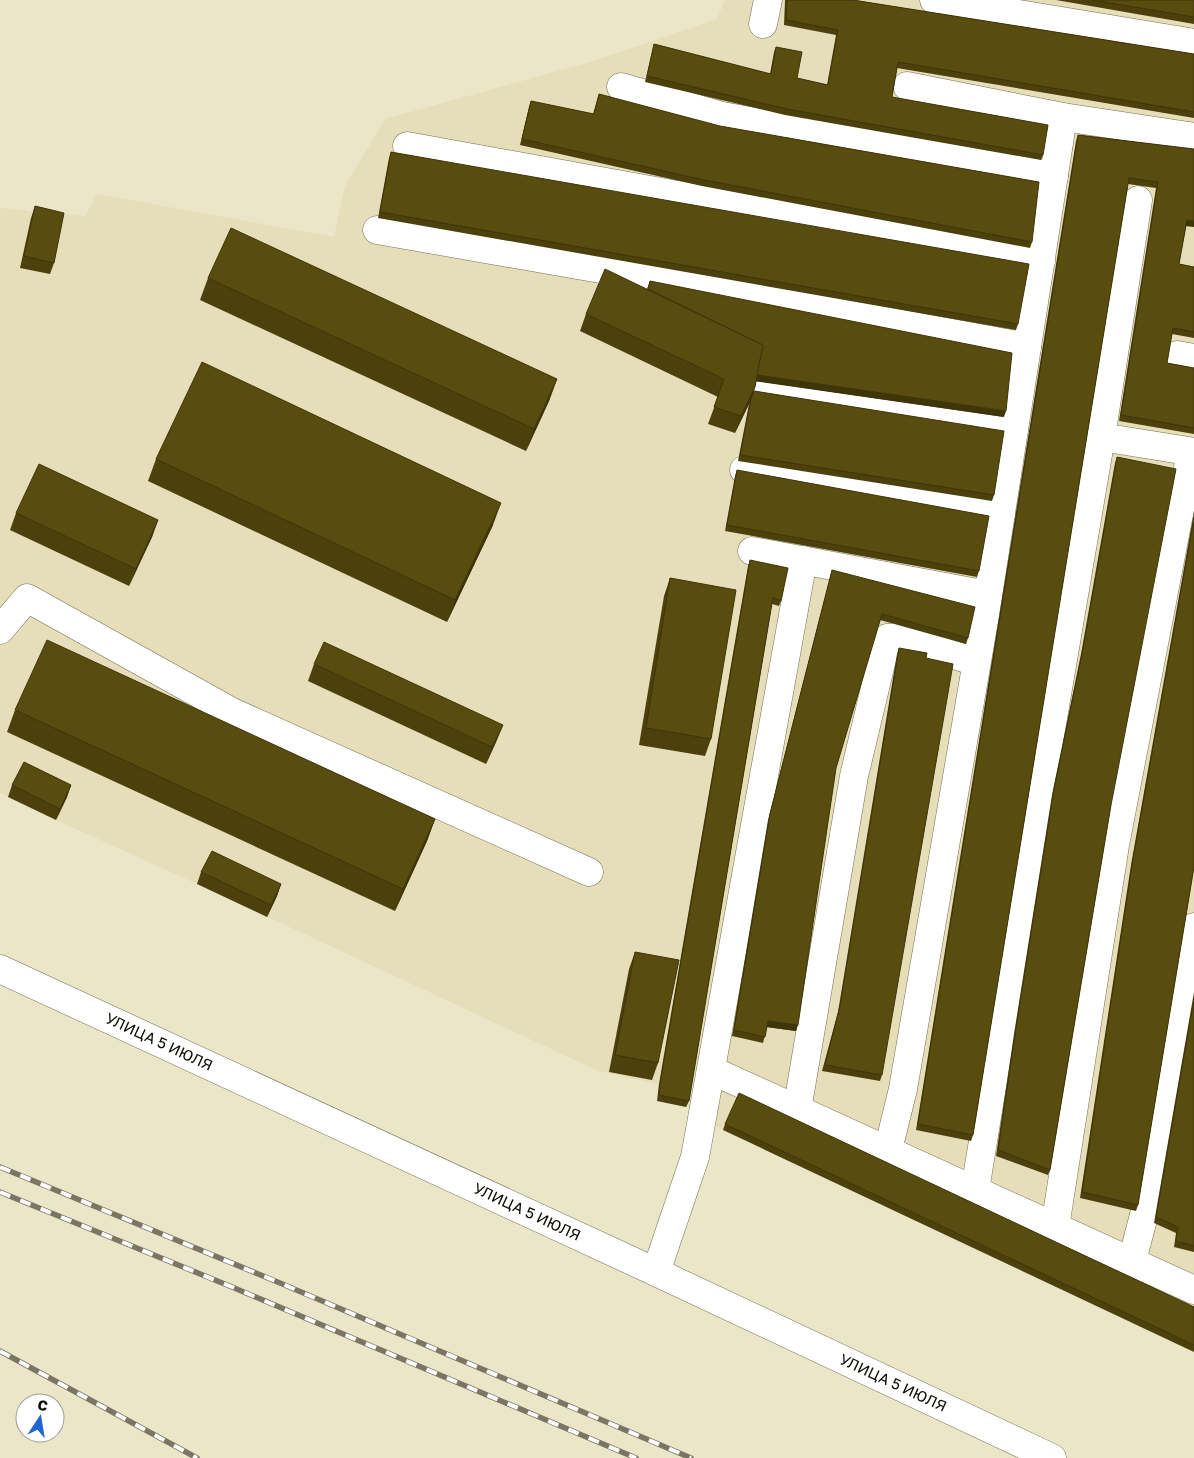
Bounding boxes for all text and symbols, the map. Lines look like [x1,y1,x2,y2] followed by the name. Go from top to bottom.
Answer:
[103,1008,216,1074] street label: УЛИЦА 5 ИЮЛЯ
[471,1178,584,1244] street label: УЛИЦА 5 ИЮЛЯ
[837,1349,950,1415] street label: УЛИЦА 5 ИЮЛЯ
[15,1393,65,1443] north arrow
[36,1395,49,1414] text: С

